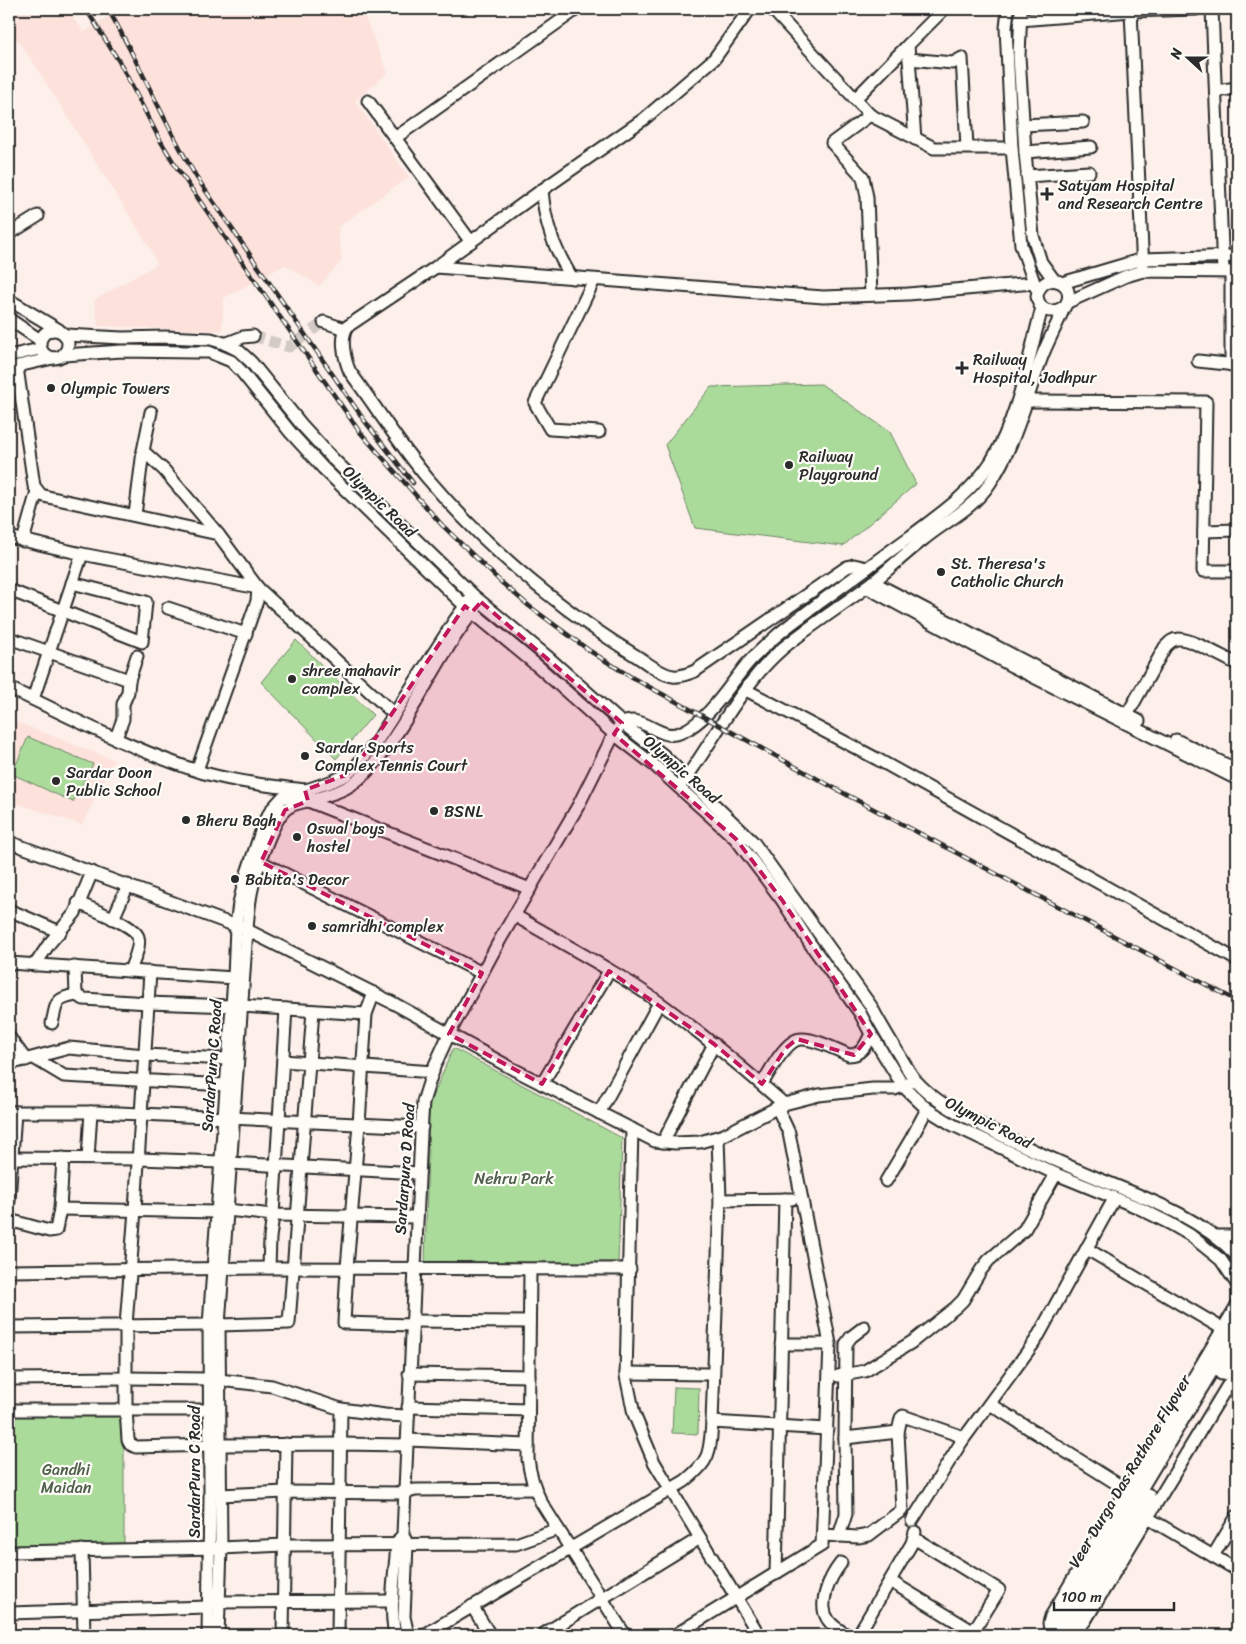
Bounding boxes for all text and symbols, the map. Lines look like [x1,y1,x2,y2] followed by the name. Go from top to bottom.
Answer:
[1164,32,1214,82] north arrow
[1163,44,1190,63] text: N
[1058,171,1203,218] place label: Satyam Hospital and Research Centre
[1040,187,1054,201] marker: Satyam Hospital and Research Centre
[973,345,1098,392] place label: Railway Hospital, Jodhpur
[955,361,969,375] marker: Railway Hospital, Jodhpur
[61,374,170,403] place label: Olympic Towers
[45,382,57,394] marker: Olympic Towers
[799,442,880,489] place label: Railway Playground
[335,458,425,546] street label: Olympic Road
[783,459,795,471] marker: Railway Playground
[951,549,1064,596] place label: St. Theresa's Catholic Church
[935,566,947,578] marker: St. Theresa's Catholic Church
[301,656,402,703] place label: shree mahavir complex
[286,673,298,685] marker: shree mahavir complex
[636,727,728,812] street label: Olympic Road
[315,733,468,780] place label: Sardar Sports Complex Tennis Court
[299,750,311,762] marker: Sardar Sports Complex Tennis Court
[66,758,162,805] place label: Sardar Doon Public School
[50,775,62,787] marker: Sardar Doon Public School
[444,797,483,826] place label: BSNL
[428,805,440,817] marker: BSNL
[196,806,277,835] place label: Bheru Bagh
[180,814,192,826] marker: Bheru Bagh
[306,814,385,861] place label: Oswal boys hostel
[291,831,303,843] marker: Oswal boys hostel
[245,865,350,894] place label: Babita's Decor
[229,873,241,885] marker: Babita's Decor
[321,912,445,941] place label: samridhi complex
[306,920,318,932] marker: samridhi complex
[192,997,231,1133] street label: SardarPura C Road
[940,1088,1039,1158] street label: Olympic Road
[385,1101,424,1236] street label: Sardarpura D Road
[474,1164,554,1193] park label: Nehru Park
[1060,1368,1200,1574] street label: Veer Durga Das Rathore Flyover
[180,1404,209,1538] street label: SardarPura C Road
[41,1455,92,1502] park label: Gandhi Maidan
[1054,1579,1174,1611] scale bar
[1061,1584,1102,1610] text: 100 m

